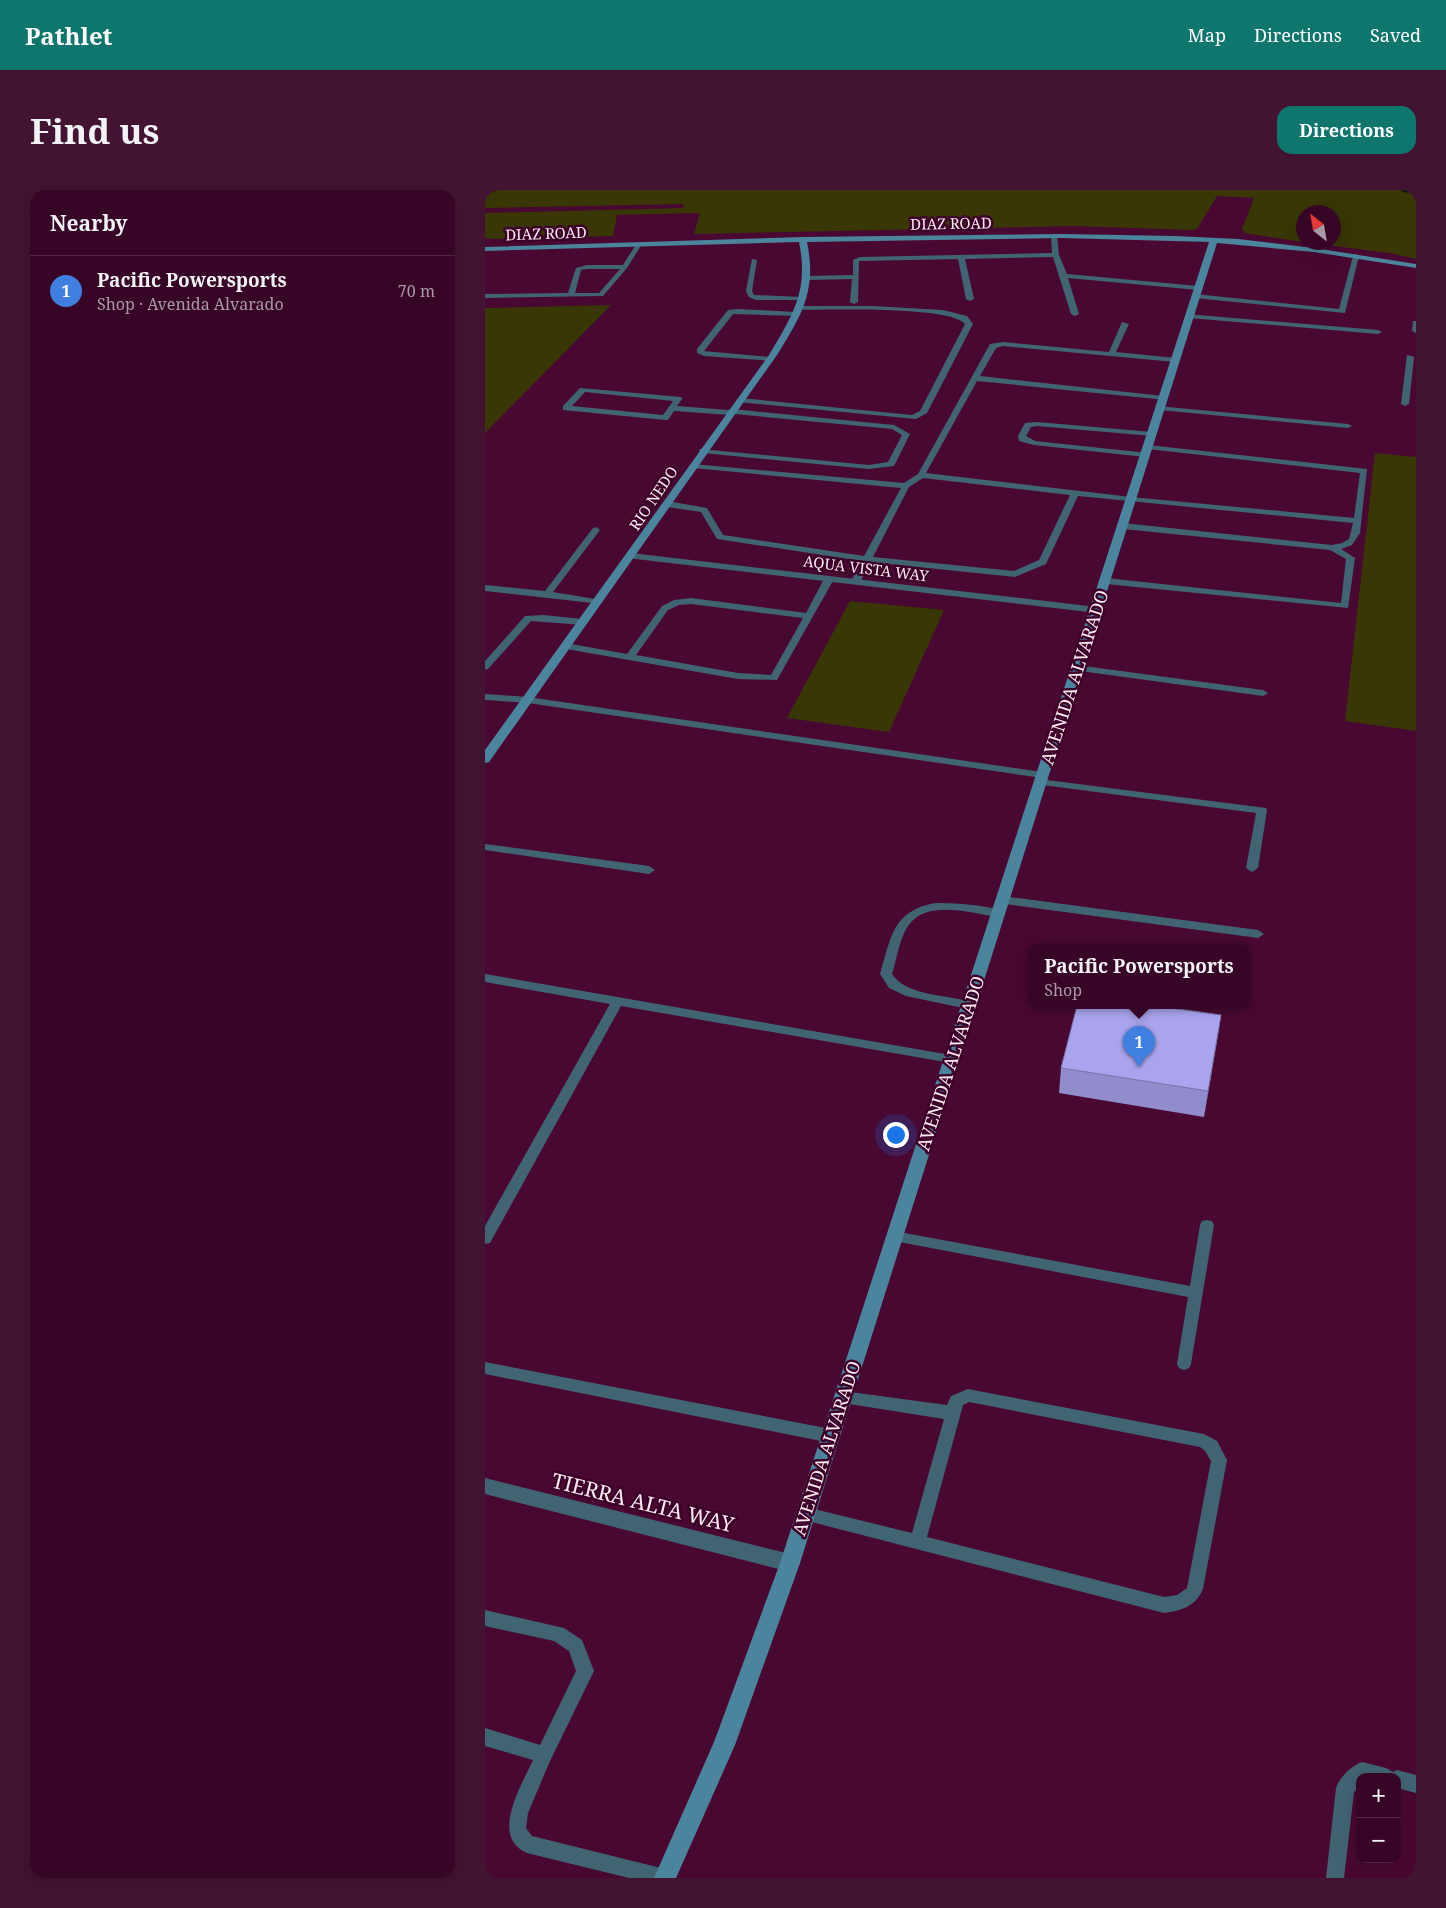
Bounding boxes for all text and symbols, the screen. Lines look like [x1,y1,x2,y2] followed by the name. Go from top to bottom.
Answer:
[25,19,112,52] text: Pathlet
[1188,23,1226,47] text: Map
[1254,23,1342,47] text: Directions
[1370,23,1421,47] text: Saved
[1277,106,1416,154] button: Directions
[30,107,159,154] text: Find us
[1296,205,1341,250] north arrow
[50,209,128,237] text: Nearby
[910,212,992,234] street label: DIAZ ROAD
[505,222,587,244] street label: DIAZ ROAD
[97,267,287,293] text: Pacific Powersports
[61,280,71,302] text: 1
[398,280,435,302] text: 70 m
[97,293,284,315] text: Shop · Avenida Alvarado
[624,462,682,534] street label: RIO NEDO
[802,550,930,586] street label: AQUA VISTA WAY
[1034,587,1114,767] street label: AVENIDA ALVARADO
[1028,944,1250,1009] popup
[1044,953,1234,979] text: Pacific Powersports
[910,973,990,1153] street label: AVENIDA ALVARADO
[1044,979,1082,1001] text: Shop
[1123,1026,1155,1067] pin: 1
[883,1122,909,1148] your location
[786,1358,866,1538] street label: AVENIDA ALVARADO
[549,1466,738,1538] street label: TIERRA ALTA WAY
[1356,1773,1401,1863] map controls
[1356,1773,1401,1818] button: +
[1356,1818,1401,1863] button: −

